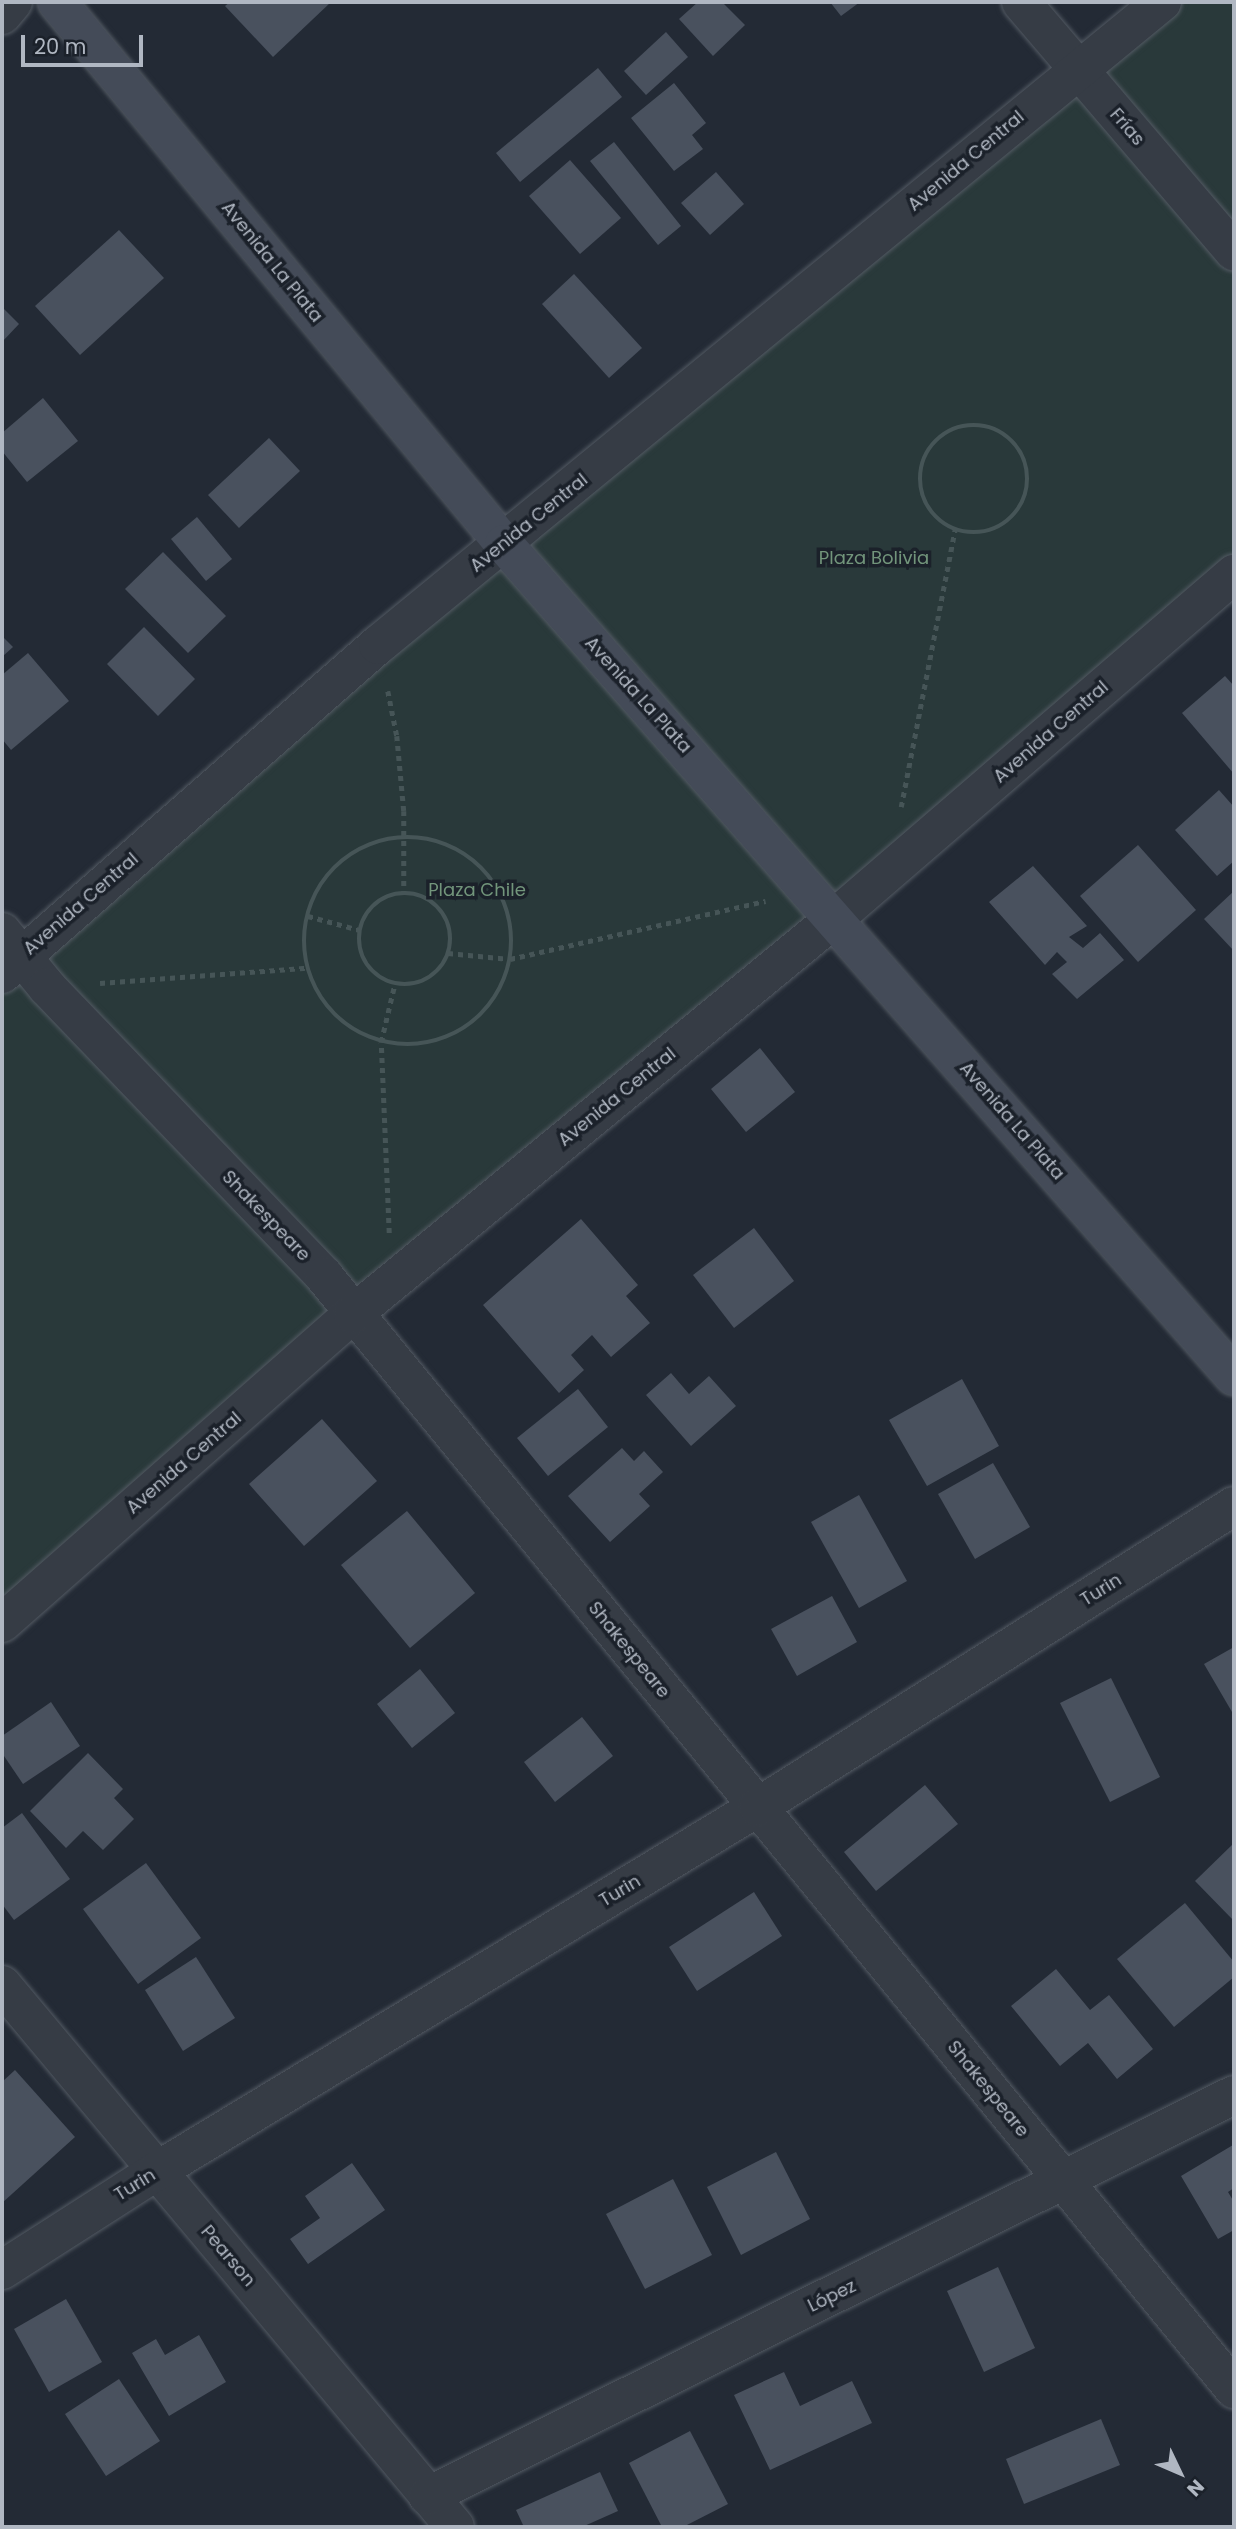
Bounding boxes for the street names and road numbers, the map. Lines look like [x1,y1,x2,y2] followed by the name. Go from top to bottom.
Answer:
[1105,104,1149,150] street label: Frías
[904,106,1028,216] street label: Avenida Central
[217,197,327,327] street label: Avenida La Plata
[466,469,592,577] street label: Avenida Central
[580,632,696,758] street label: Avenida La Plata
[989,676,1113,788] street label: Avenida Central
[19,848,143,960] street label: Avenida Central
[554,1043,680,1151] street label: Avenida Central
[955,1058,1069,1184] street label: Avenida La Plata
[217,1166,315,1266] street label: Shakespeare
[122,1407,246,1519] street label: Avenida Central
[1077,1569,1125,1611] street label: Turin
[584,1598,674,1702] street label: Shakespeare
[596,1870,644,1912] street label: Turin
[943,2037,1033,2141] street label: Shakespeare
[111,2164,159,2206] street label: Turin
[196,2221,260,2291] street label: Pearson
[804,2275,860,2317] street label: López

